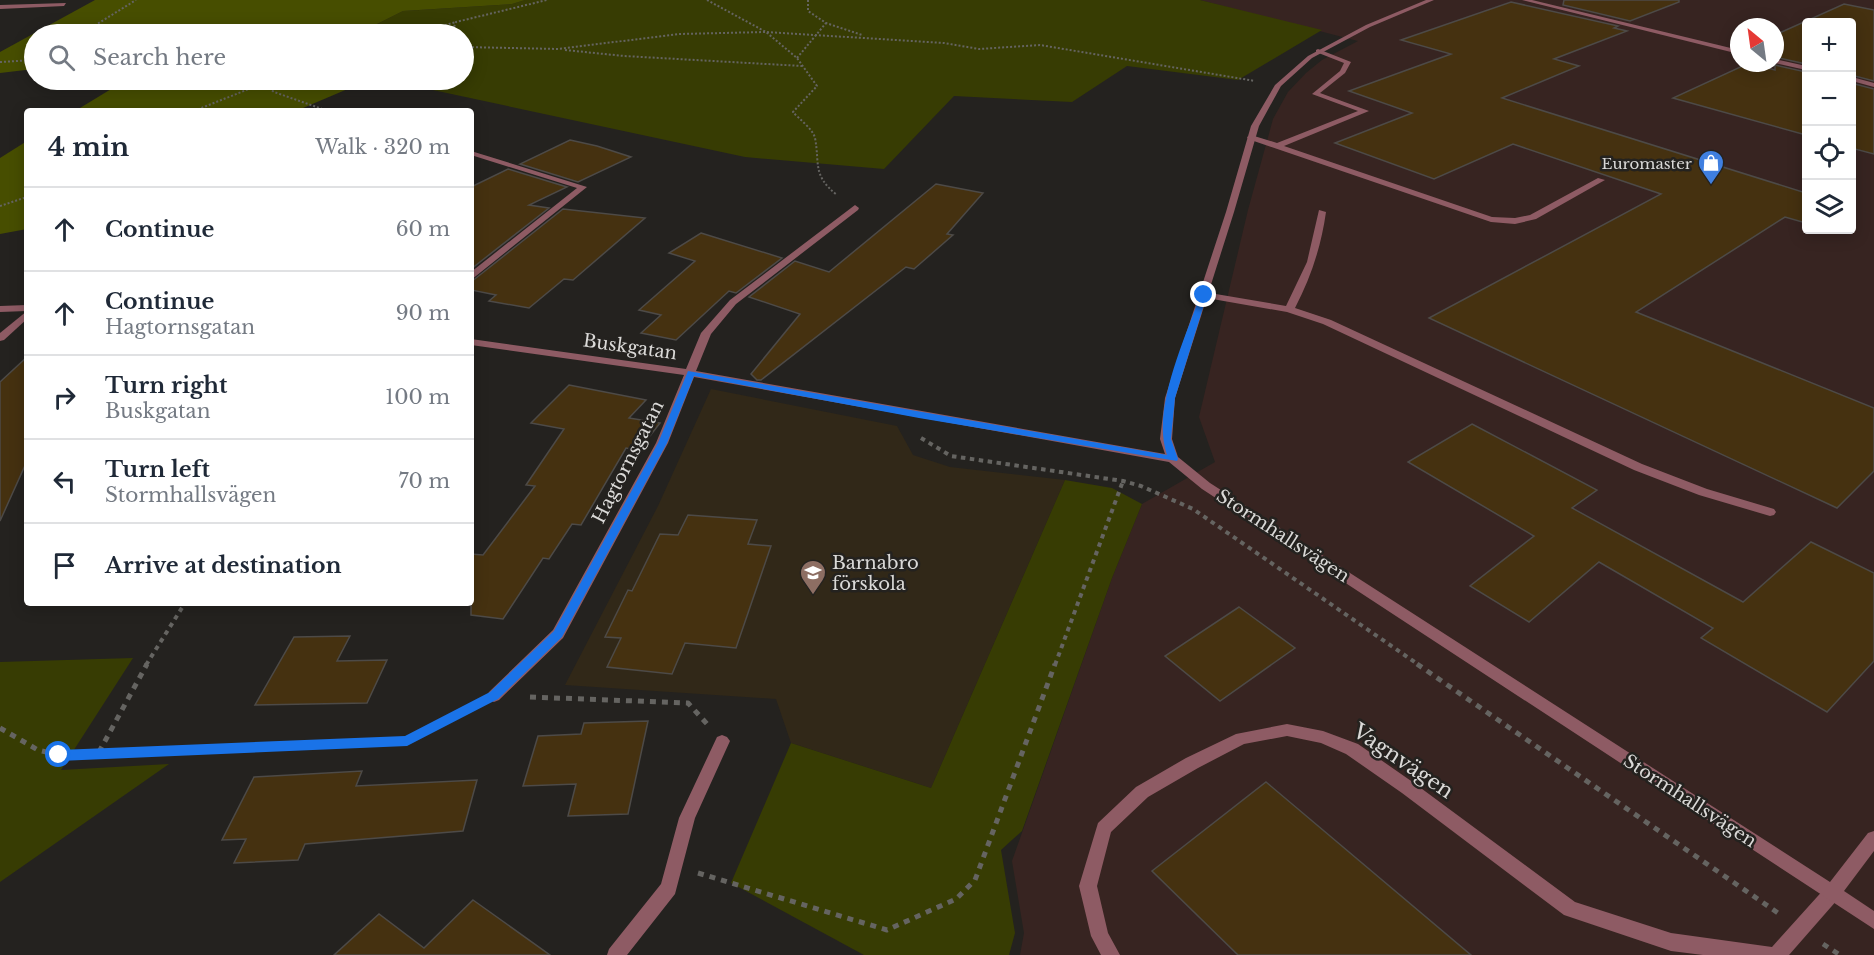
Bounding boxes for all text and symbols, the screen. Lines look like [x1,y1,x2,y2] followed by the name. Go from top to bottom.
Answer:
[1730,18,1784,72] north arrow
[1802,18,1856,234] map controls
[1802,18,1856,72] button: +
[24,24,474,90] search box
[45,41,78,74] icon: search
[93,44,226,71] text: Search here
[1802,72,1856,126] button: −
[1802,126,1856,180] button: locate
[48,131,129,163] text: 4 min
[315,135,450,159] text: Walk · 320 m
[1696,148,1726,186] shop icon: Euromaster
[1602,154,1693,173] place label: Euromaster
[1802,180,1856,234] button: layers
[48,213,81,246] icon: ahead
[105,216,214,243] text: Continue
[396,217,450,241] text: 60 m
[1190,281,1216,307] route end
[105,288,214,315] text: Continue
[48,297,81,330] icon: ahead
[396,301,450,325] text: 90 m
[105,315,255,339] text: Hagtornsgatan
[581,330,679,364] street label: Buskgatan
[105,372,227,399] text: Turn right
[48,381,81,414] icon: right
[385,385,450,409] text: 100 m
[588,397,668,527] street label: Hagtornsgatan
[105,399,210,423] text: Buskgatan
[105,456,210,483] text: Turn left
[48,465,81,498] icon: left
[398,469,450,493] text: 70 m
[105,483,276,507] text: Stormhallsvägen
[1212,485,1354,587] street label: Stormhallsvägen
[48,549,81,582] icon: arrive
[105,552,342,579] text: Arrive at destination
[832,552,919,595] place label: Barnabro förskola
[798,558,828,596] school or university icon: Barnabro förskola
[1347,717,1458,804] street label: Vagnvägen
[45,741,71,767] route start
[1619,750,1761,852] street label: Stormhallsvägen

